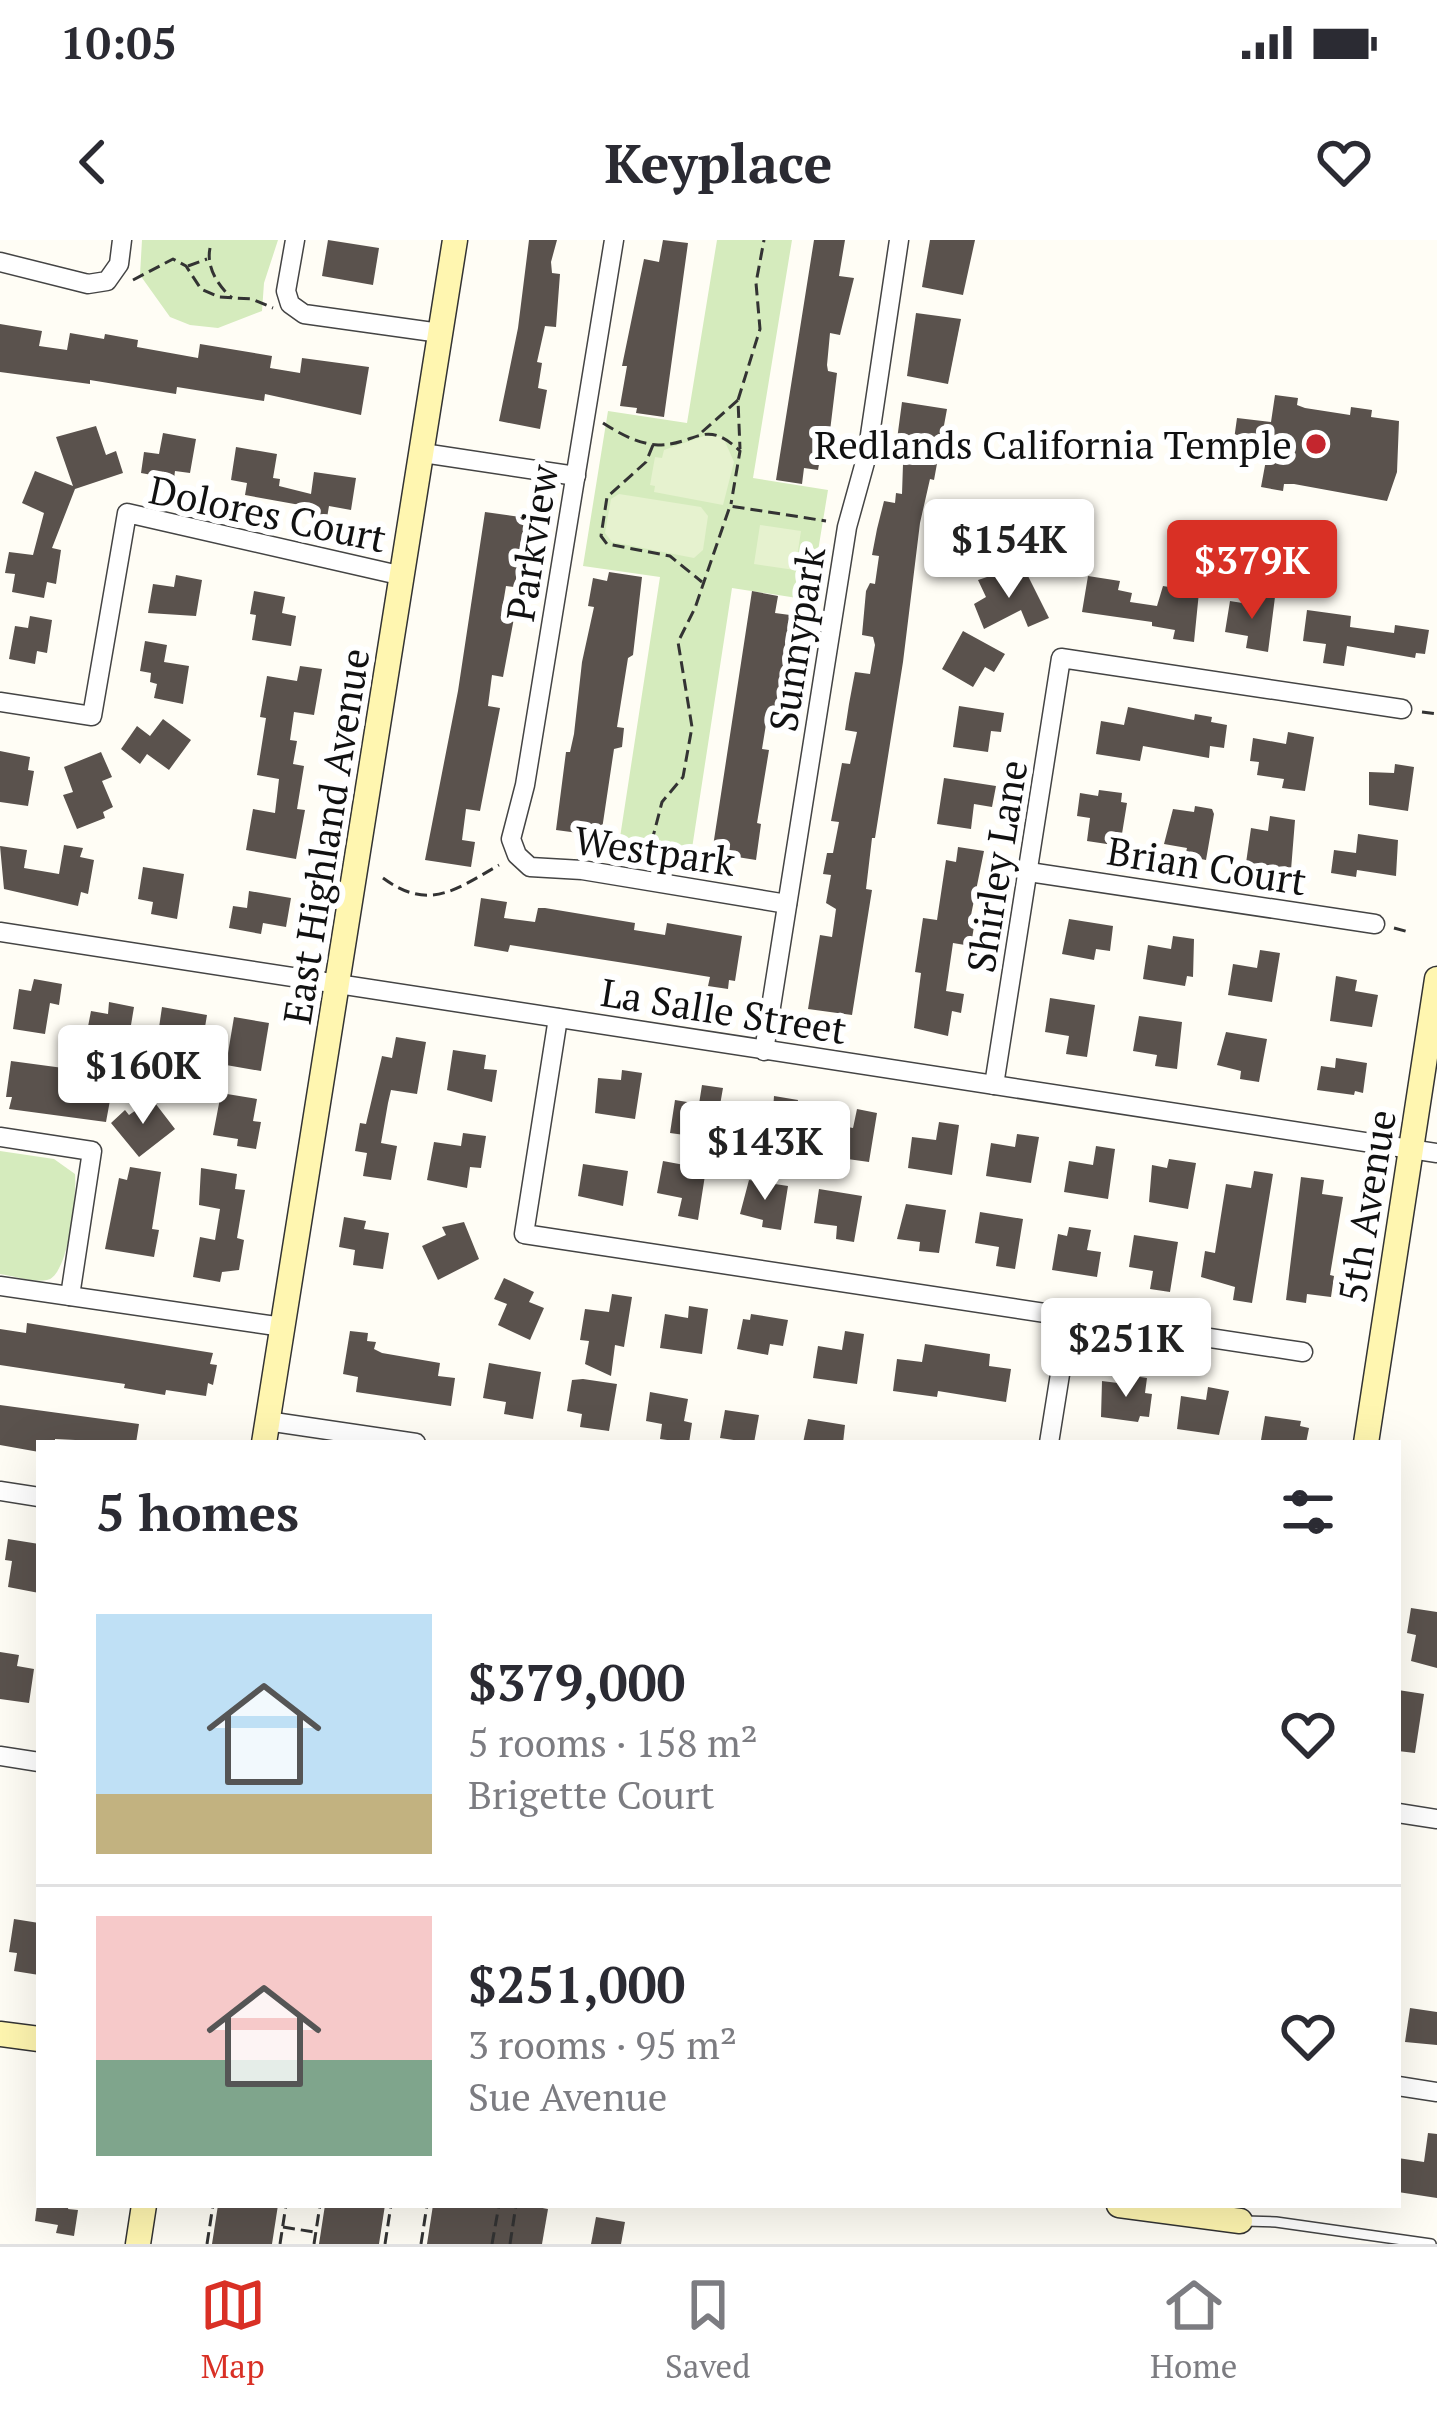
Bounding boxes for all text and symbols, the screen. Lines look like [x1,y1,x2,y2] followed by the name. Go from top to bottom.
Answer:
[60,12,177,72] text: 10:05
[605,127,832,198] text: Keyplace
[60,129,126,195] icon: back
[1311,129,1377,195] icon: heart
[814,418,1292,470] place label: Redlands California Temple
[1303,431,1329,457] marker: Redlands California Temple
[493,461,569,625] street label: Parkview
[145,463,391,563] street label: Dolores Court
[925,499,1093,601] pin: $154K
[951,512,1067,564] text: $154K
[1168,520,1336,622] pin: $379K
[1194,533,1310,585] text: $379K
[756,542,836,735] street label: Sunnypark
[270,645,380,1027] street label: East Highland Avenue
[954,756,1038,976] street label: Shirley Lane
[571,813,740,887] street label: Westpark
[1104,824,1310,906] street label: Brian Court
[598,965,850,1055] street label: La Salle Street
[59,1025,227,1127] pin: $160K
[85,1038,201,1090] text: $160K
[681,1101,849,1203] pin: $143K
[1325,1106,1407,1306] street label: 5th Avenue
[707,1114,823,1166] text: $143K
[1042,1298,1210,1400] pin: $251K
[1068,1311,1184,1363] text: $251K
[96,1478,299,1546] text: 5 homes
[1275,1479,1341,1545] icon: filters
[468,1648,685,1716] text: $379,000
[192,1662,336,1806] icon: home
[1275,1701,1341,1767] icon: heart
[468,1716,758,1768] text: 5 rooms · 158 m²
[468,1768,714,1820] text: Brigette Court
[468,1950,685,2018] text: $251,000
[192,1964,336,2108] icon: home
[1275,2003,1341,2069] icon: heart
[468,2018,737,2070] text: 3 rooms · 95 m²
[468,2070,667,2122] text: Sue Avenue
[200,2272,266,2387] tab: Map
[665,2272,751,2387] tab: Saved
[1150,2272,1237,2387] tab: Home

